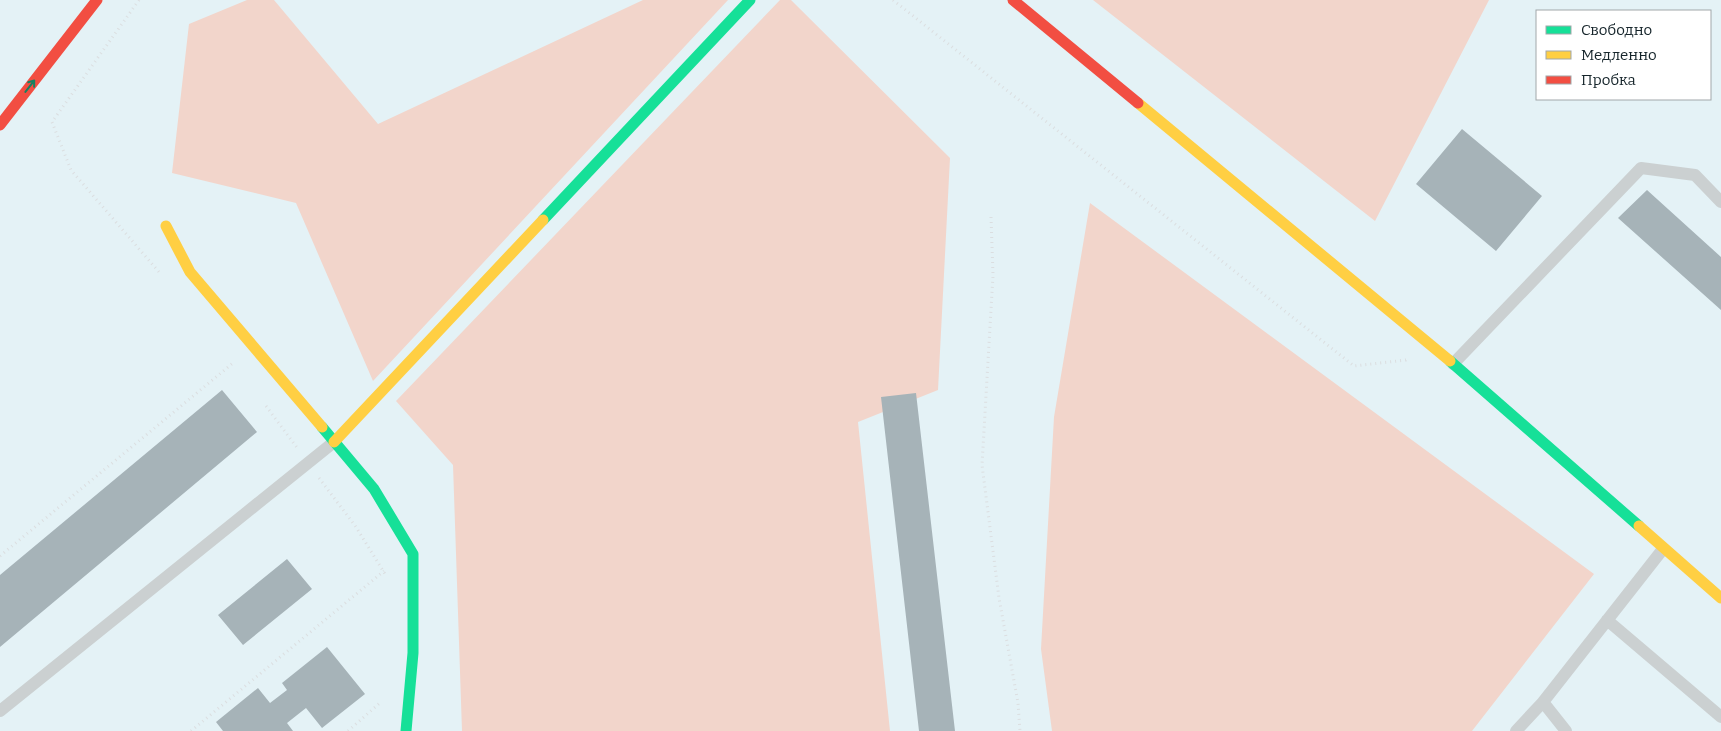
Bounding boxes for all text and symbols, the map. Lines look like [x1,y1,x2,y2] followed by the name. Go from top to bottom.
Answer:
[1536,10,1711,100] legend
[1581,21,1652,39] text: Свободно
[1581,46,1657,64] text: Медленно
[1581,71,1636,89] text: Пробка
[24,80,35,93] one-way arrow

